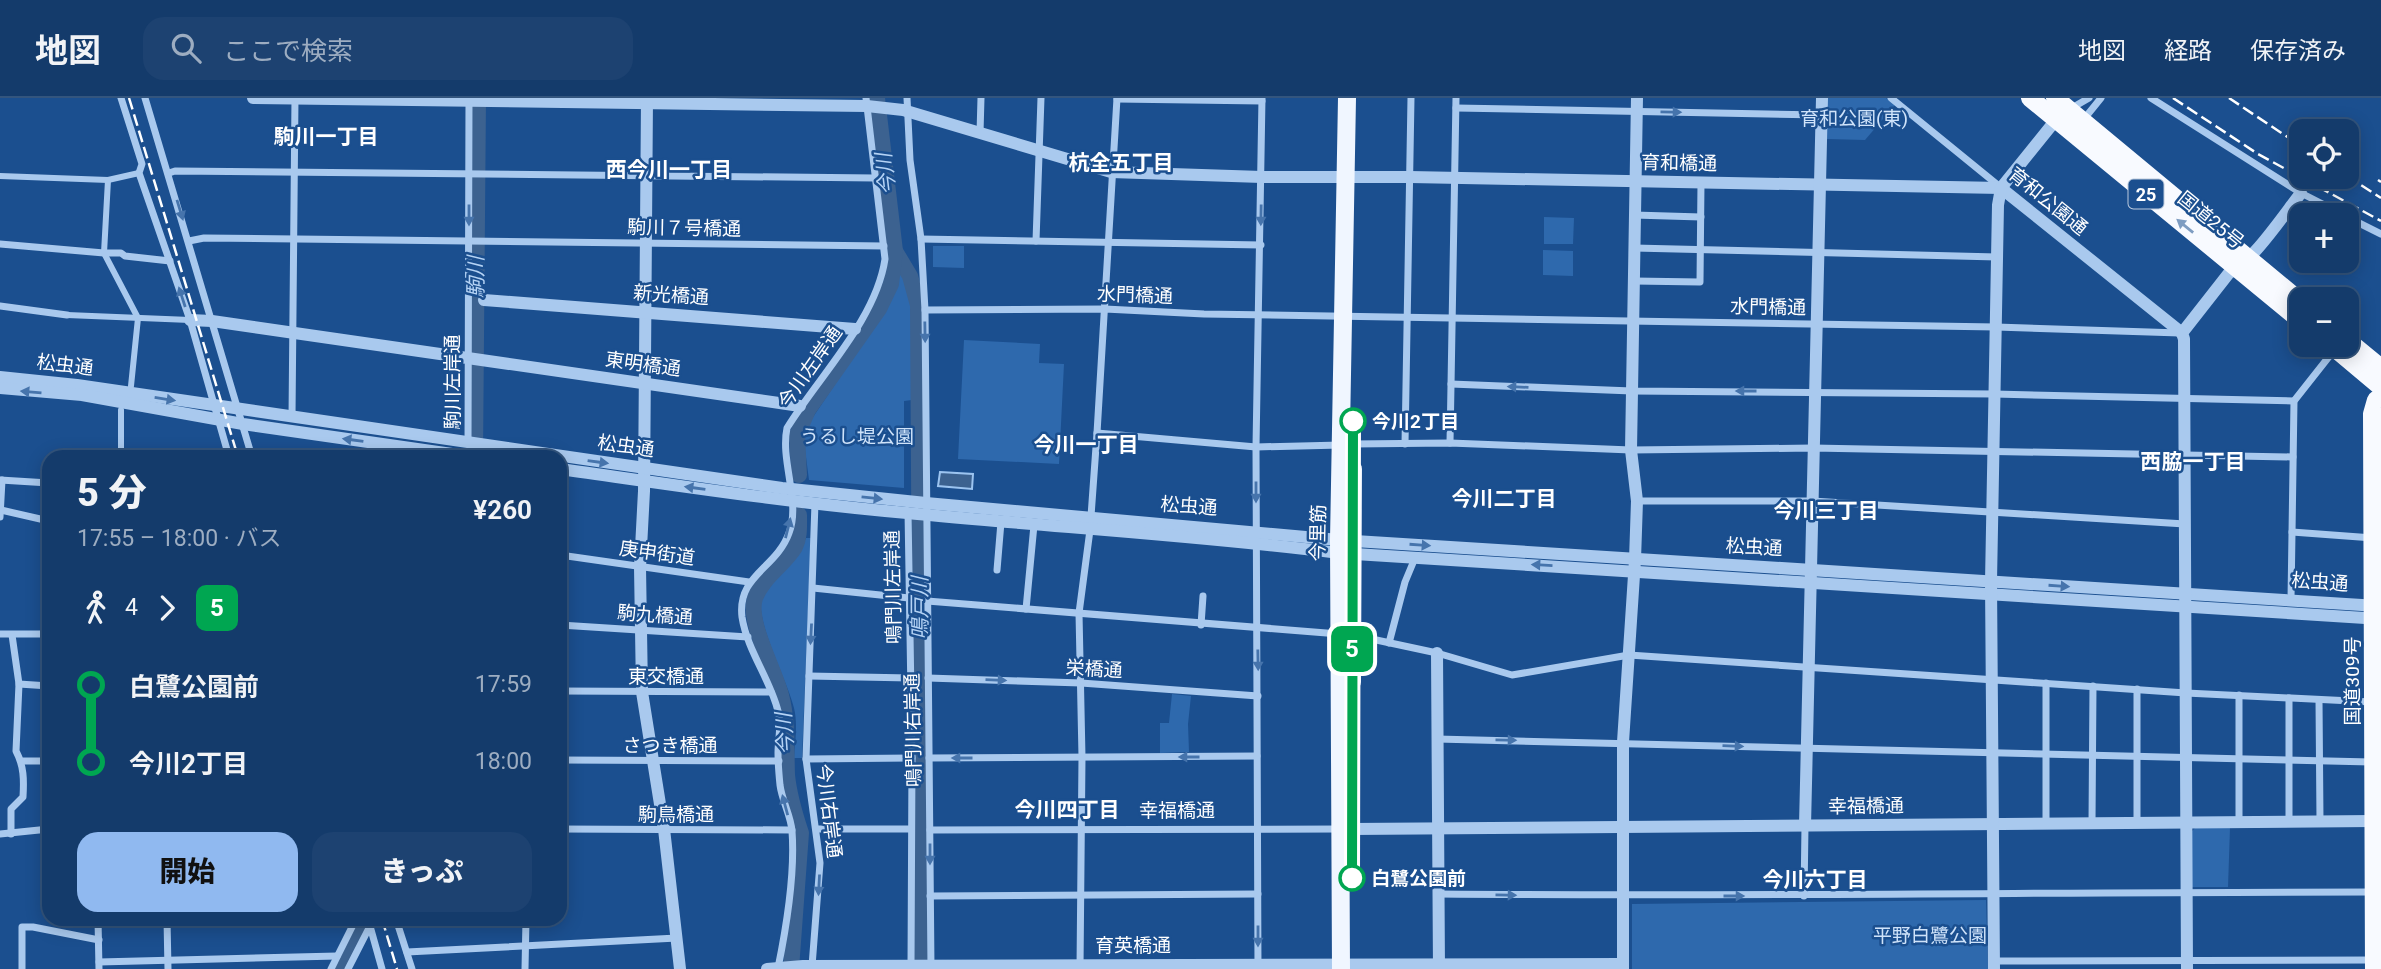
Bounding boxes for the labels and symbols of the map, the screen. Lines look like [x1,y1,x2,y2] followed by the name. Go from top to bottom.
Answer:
[1660,106,1682,118] one-way arrow
[1800,107,1908,130] park label: 育和公園(東)
[274,125,379,149] district label: 駒川一丁目
[871,150,900,196] water label: 今川
[1069,151,1174,175] district label: 杭全五丁目
[1641,151,1717,175] street label: 育和橋通
[606,158,732,182] district label: 西今川一丁目
[2004,162,2092,240] street label: 育和公園通
[2128,180,2164,208] road number: 25
[2173,186,2249,254] street label: 国道25号
[176,200,186,221] one-way arrow
[463,204,475,226] one-way arrow
[1255,204,1267,226] one-way arrow
[627,216,741,240] street label: 駒川７号橋通
[2176,219,2193,234] one-way arrow
[464,254,488,298] water label: 駒川
[632,281,710,309] street label: 新光橋通
[1097,282,1173,308] street label: 水門橋通
[176,287,187,308] one-way arrow
[1730,295,1806,319] street label: 水門橋通
[773,321,847,413] street label: 今川左岸通
[919,321,931,343] one-way arrow
[441,334,464,430] street label: 駒川左岸通
[604,347,682,381] street label: 東明橋通
[35,350,95,380] street label: 松虫通
[1507,381,1529,392] one-way arrow
[1734,385,1756,397] one-way arrow
[20,386,42,397] one-way arrow
[154,394,176,405] one-way arrow
[1340,408,1366,434] marker: 今川2丁目
[1372,410,1459,433] place label: 今川2丁目
[800,425,914,448] park label: うるし堤公園
[596,431,656,461] street label: 松虫通
[1034,433,1139,457] district label: 今川一丁目
[342,434,364,445] one-way arrow
[2141,450,2246,474] district label: 西脇一丁目
[587,456,609,467] one-way arrow
[1250,481,1262,503] one-way arrow
[684,482,706,493] one-way arrow
[1452,487,1557,511] district label: 今川二丁目
[861,492,883,503] one-way arrow
[1160,493,1218,519] street label: 松虫通
[1774,499,1879,523] district label: 今川三丁目
[1306,504,1330,562] street label: 今里筋
[783,517,794,539] one-way arrow
[881,530,905,644] street label: 鳴門川左岸通
[1725,534,1783,560] street label: 松虫通
[618,536,696,570] street label: 庚申街道
[1409,540,1431,551] one-way arrow
[1531,559,1553,570] one-way arrow
[2291,569,2349,595] street label: 松虫通
[908,575,932,640] water label: 鳴戸川
[2049,581,2071,592] one-way arrow
[616,601,694,629] street label: 駒九橋通
[805,623,816,645] one-way arrow
[1329,626,1375,672] line badge: 5
[2341,636,2364,726] street label: 国道309号
[1252,649,1264,671] one-way arrow
[1065,656,1123,682] street label: 栄橋通
[628,665,704,688] street label: 東交橋通
[901,673,925,787] street label: 鳴門川右岸通
[985,675,1007,686] one-way arrow
[771,710,798,756] water label: 今川
[622,734,718,757] street label: さつき橋通
[1495,734,1517,746] one-way arrow
[1722,740,1744,751] one-way arrow
[1178,751,1200,763] one-way arrow
[950,752,972,764] one-way arrow
[812,762,846,860] street label: 今川右岸通
[779,794,790,816] one-way arrow
[1828,794,1904,818] street label: 幸福橋通
[1015,798,1120,822] district label: 今川四丁目
[1139,799,1215,822] street label: 幸福橋通
[638,803,714,826] street label: 駒鳥橋通
[924,843,936,865] one-way arrow
[1339,865,1365,891] marker: 白鷺公園前
[1371,867,1466,890] place label: 白鷺公園前
[1763,868,1868,892] district label: 今川六丁目
[813,874,824,896] one-way arrow
[1496,889,1518,900] one-way arrow
[1723,890,1745,902] one-way arrow
[1873,924,1987,947] park label: 平野白鷺公園
[1252,925,1264,947] one-way arrow
[1095,934,1171,957] street label: 育英橋通

